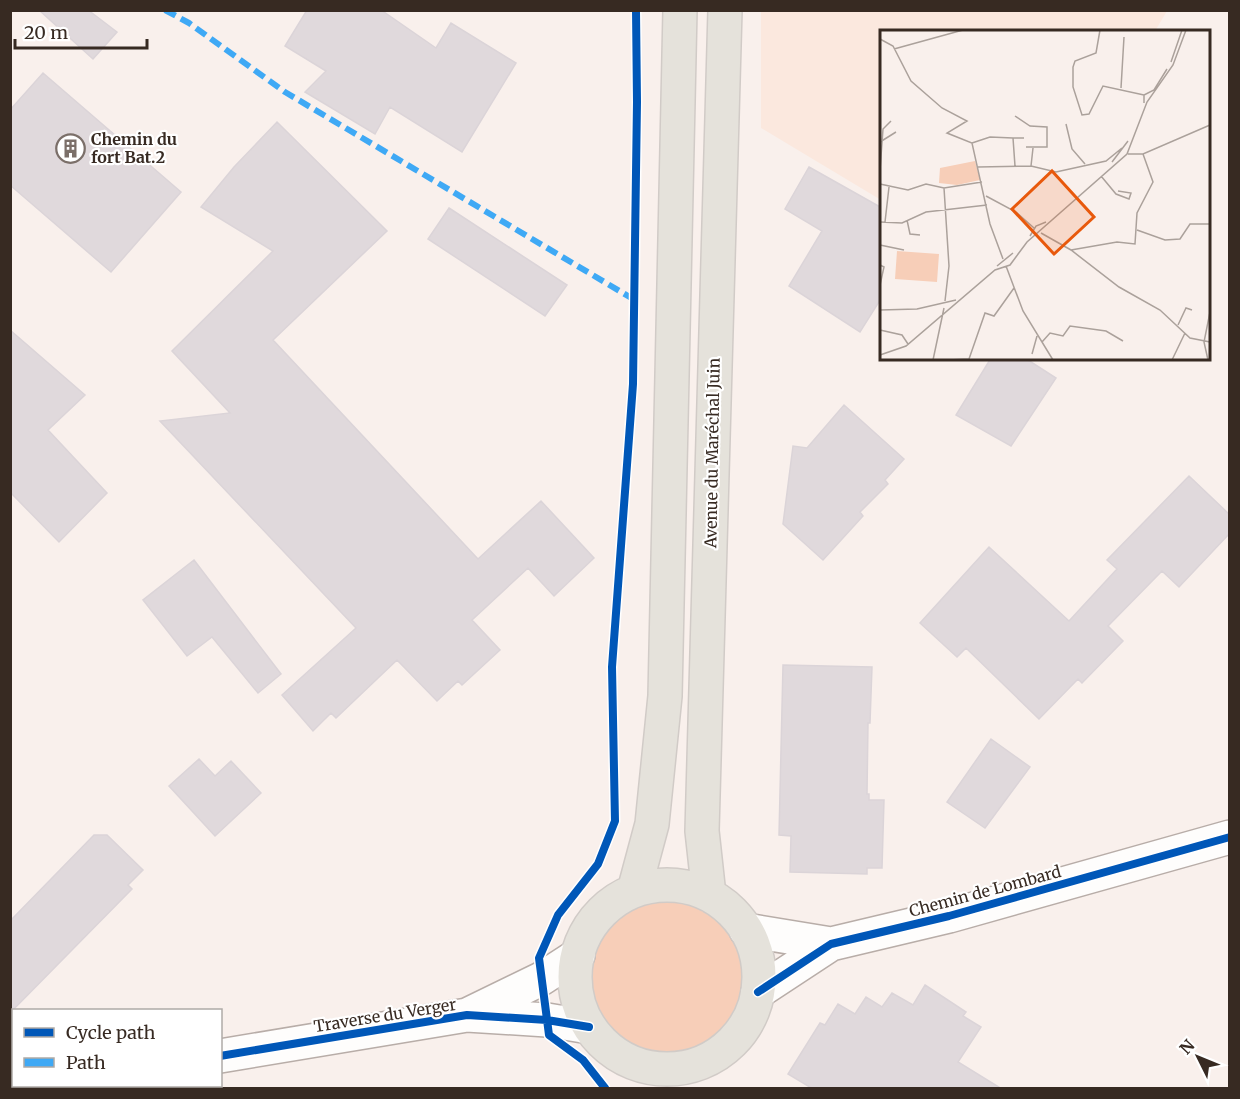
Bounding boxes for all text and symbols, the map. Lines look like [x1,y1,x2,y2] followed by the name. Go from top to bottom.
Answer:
[15,12,147,50] scale bar
[24,21,68,44] text: 20 m
[880,30,1210,360] inset map
[91,129,177,167] place label: Chemin du fort Bat.2
[54,132,86,164] building icon: Chemin du fort Bat.2
[700,357,724,549] street label: Avenue du Maréchal Juin
[907,861,1064,921] street label: Chemin de Lombard
[312,994,458,1036] street label: Traverse du Verger
[12,1009,222,1087] legend
[66,1021,156,1044] text: Cycle path
[1168,1027,1228,1087] north arrow
[1175,1035,1199,1058] text: N
[66,1051,106,1074] text: Path

